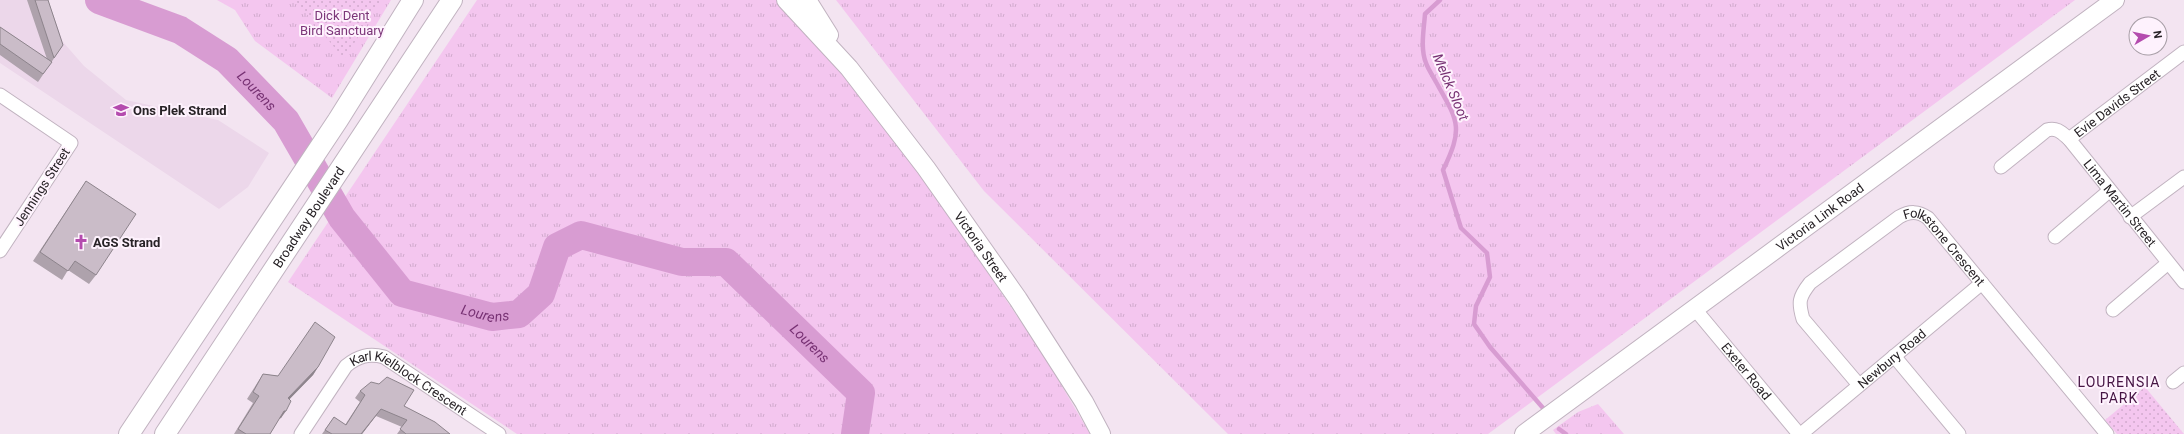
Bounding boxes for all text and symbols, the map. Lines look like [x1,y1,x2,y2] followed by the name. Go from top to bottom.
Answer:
[300,8,384,38] park label: Dick Dent Bird Sanctuary
[2128,16,2168,56] north arrow
[2150,30,2164,40] text: N
[1430,51,1472,123] water label: Melck Sloot
[2071,66,2163,140] street label: Evie Davids Street
[234,68,280,114] water label: Lourens
[112,101,130,119] school or university icon: Ons Plek Strand
[133,103,227,118] place label: Ons Plek Strand
[11,145,73,229] street label: Jennings Street
[2081,156,2160,249] street label: Lima Martin Street
[270,164,347,270] street label: Broadway Boulevard
[1773,180,1866,254] street label: Victoria Link Road
[1901,205,1988,289] street label: Folkstone Crescent
[952,209,1011,285] street label: Victoria Street
[72,233,90,251] church icon: AGS Strand
[93,235,160,250] place label: AGS Strand
[459,301,510,325] water label: Lourens
[787,321,833,366] water label: Lourens
[1854,326,1929,391] street label: Newbury Road
[1719,340,1774,402] street label: Exeter Road
[347,348,470,418] street label: Karl Kielblock Crescent
[2078,374,2160,406] district label: LOURENSIA PARK

